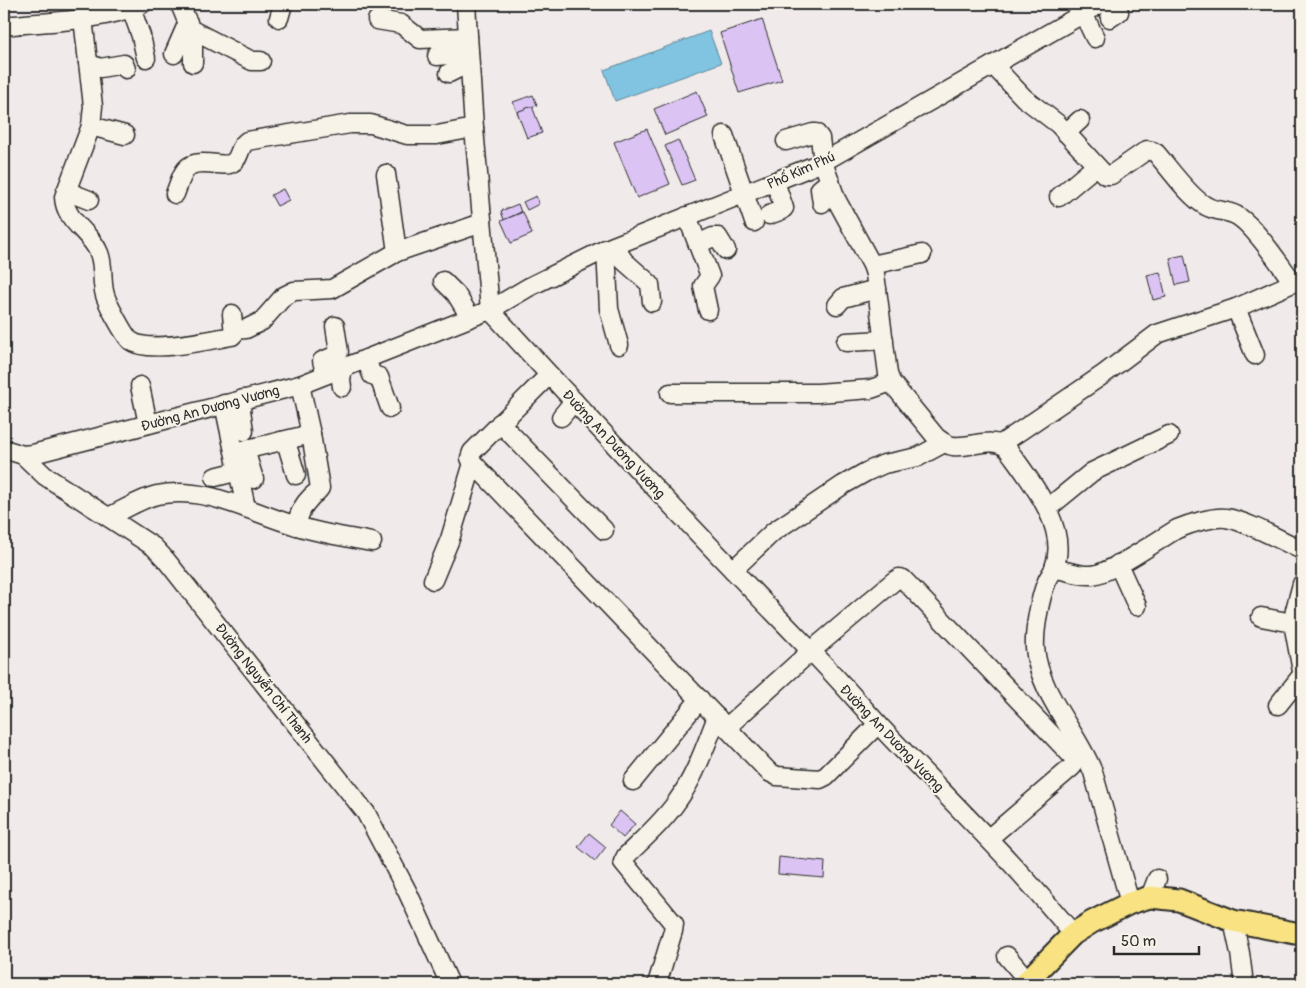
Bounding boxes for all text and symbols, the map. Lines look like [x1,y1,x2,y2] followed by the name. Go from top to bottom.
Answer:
[764,147,838,193] street label: Phố Kim Phú
[139,382,281,435] street label: Đường An Dương Vương
[559,386,668,502] street label: Đường An Dương Vương
[211,619,317,747] street label: Đường Nguyễn Chí Thanh
[836,681,947,796] street label: Đường An Dương Vương
[1114,923,1198,955] scale bar
[1121,932,1156,951] text: 50 m

